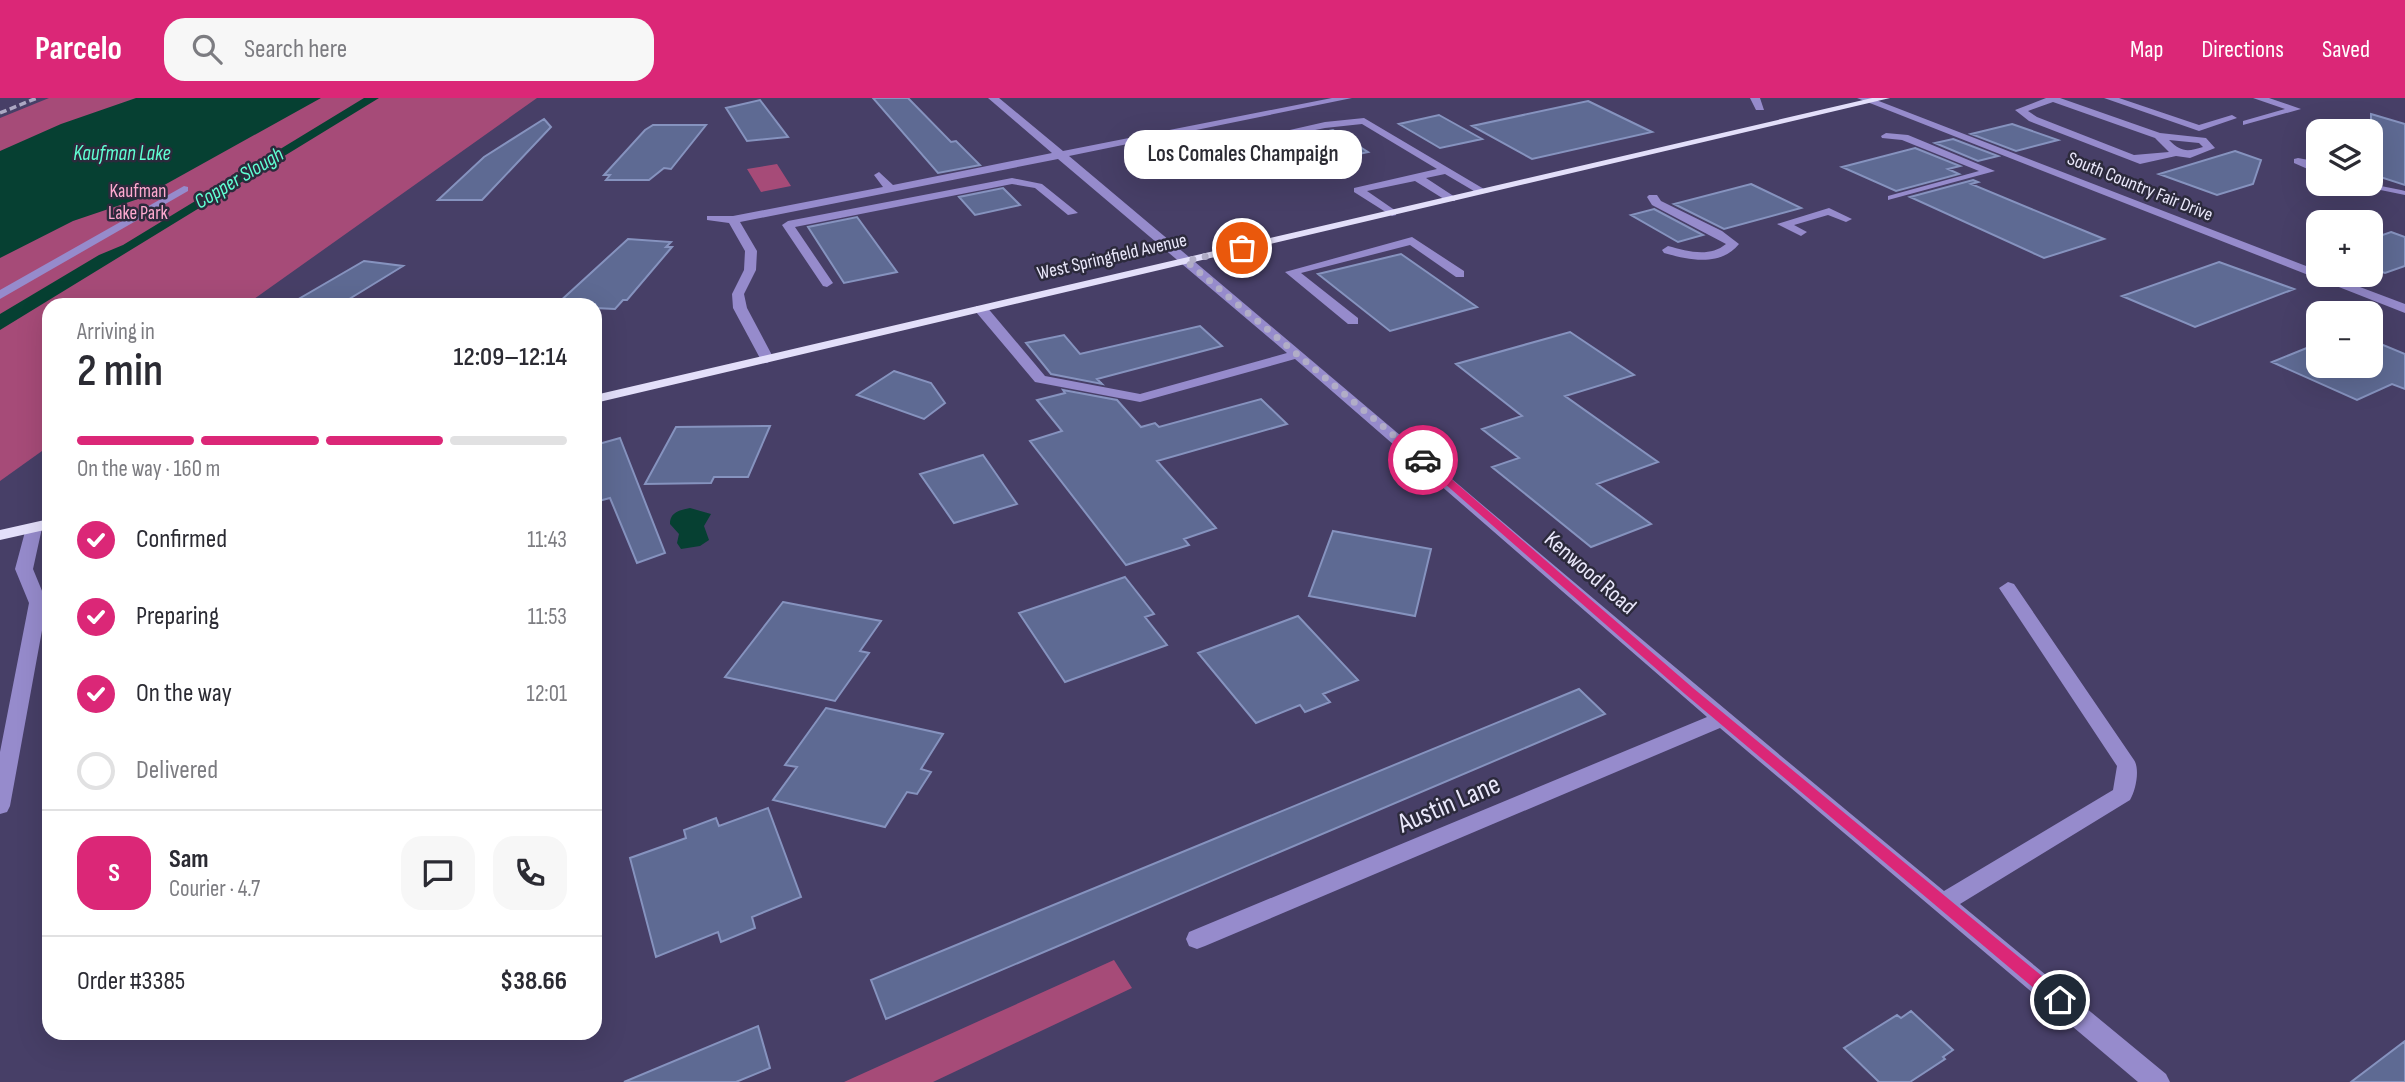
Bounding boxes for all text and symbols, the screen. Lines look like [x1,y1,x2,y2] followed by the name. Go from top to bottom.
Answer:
[164,18,654,81] search box
[35,29,122,69] text: Parcelo
[188,30,226,68] icon: search
[244,34,347,65] text: Search here
[2130,35,2163,64] text: Map
[2201,35,2284,64] text: Directions
[2322,35,2370,64] text: Saved
[2306,119,2383,378] map controls
[2306,119,2383,196] button: layers
[1123,129,1361,178] callout: Los Comales Champaign
[1147,140,1339,168] text: Los Comales Champaign
[73,141,171,166] water label: Kaufman Lake
[190,141,288,214] water label: Copper Slough
[2064,147,2216,227] street label: South Country Fair Drive
[108,180,169,225] park label: Kaufman Lake Park
[2306,210,2383,287] button: +
[1212,218,1272,278] pin
[1035,229,1189,285] street label: West Springfield Avenue
[1223,229,1261,267] icon: bag
[2306,301,2383,378] button: −
[77,318,155,346] text: Arriving in
[454,342,567,373] text: 12:09–12:14
[77,344,163,399] text: 2 min
[1388,425,1458,495] courier
[1404,441,1442,479] icon: car
[77,455,220,483] text: On the way · 160 m
[77,521,115,559] icon: check
[136,524,227,555] text: Confirmed
[527,526,567,554] text: 11:43
[1538,526,1642,620] street label: Kenwood Road
[77,598,115,636] icon: check
[136,601,219,632] text: Preparing
[528,603,567,631] text: 11:53
[77,675,115,713] icon: check
[136,678,232,709] text: On the way
[527,680,567,708] text: 12:01
[136,755,218,786] text: Delivered
[1392,768,1505,841] street label: Austin Lane
[401,836,475,910] button: chat
[493,836,567,910] button: phone
[169,844,209,875] text: Sam
[108,858,120,889] text: S
[169,875,260,903] text: Courier · 4.7
[77,966,185,997] text: Order #3385
[500,966,567,997] text: $38.66
[2030,970,2090,1030] pin
[2041,981,2079,1019] icon: home

